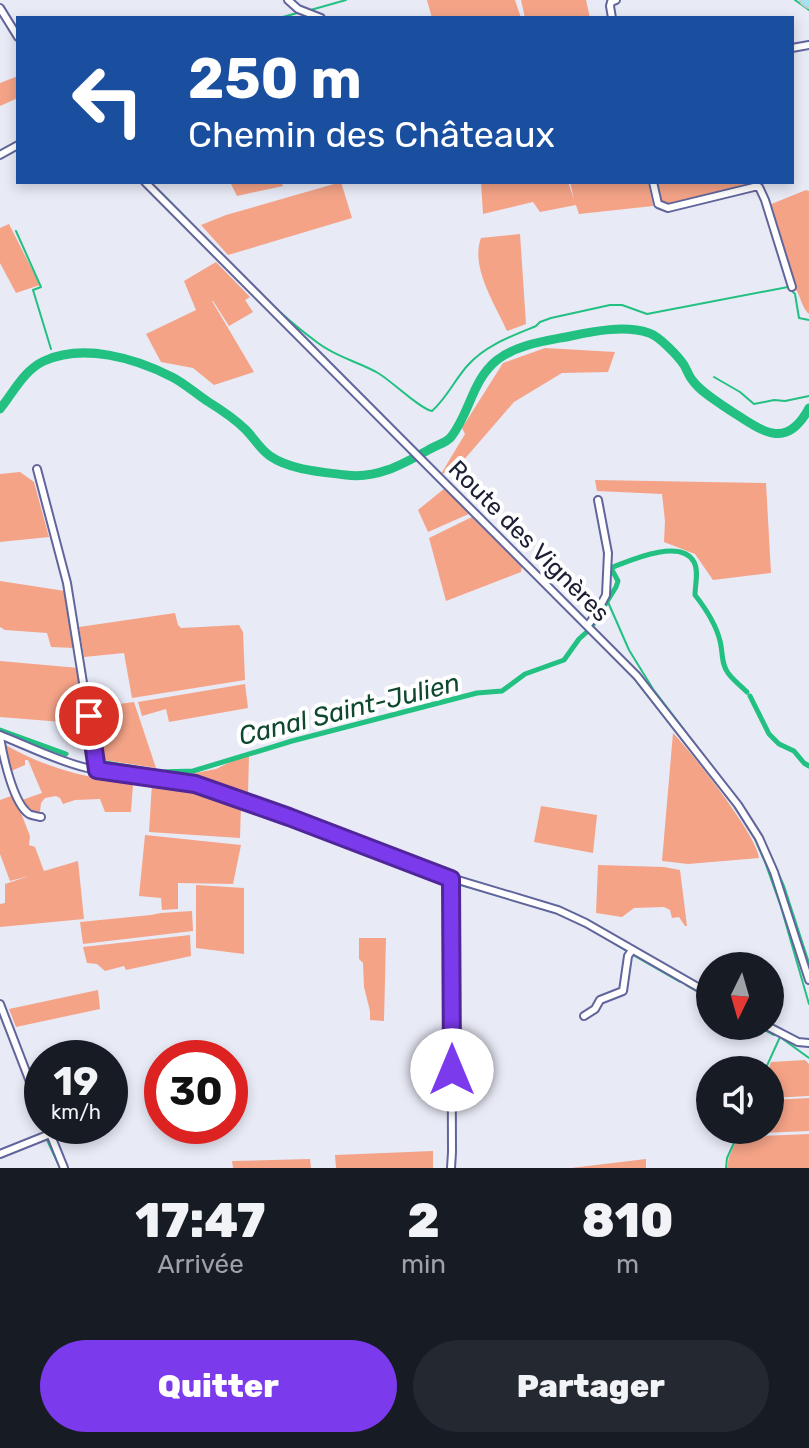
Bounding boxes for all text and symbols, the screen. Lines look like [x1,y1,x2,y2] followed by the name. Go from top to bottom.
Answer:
[188,46,362,112] text: 250 m
[56,48,160,152] icon: left
[188,113,555,156] text: Chemin des Châteaux
[443,455,615,627] street label: Route des Vignères
[235,667,463,752] water label: Canal Saint-Julien
[55,682,123,750] pin
[67,694,111,738] icon: arrive
[696,952,784,1040] north arrow
[696,952,784,1144] map controls
[410,1028,494,1112] position arrow
[144,1040,248,1144] speed limit sign: 30
[696,1056,784,1144] button: sound
[53,1058,99,1105] text: 19
[51,1100,101,1124] text: km/h
[135,1192,266,1249] text: 17:47
[407,1192,440,1249] text: 2
[581,1192,674,1249] text: 810
[157,1249,244,1280] text: Arrivée
[401,1249,446,1280] text: min
[616,1249,639,1280] text: m
[40,1340,397,1432] button: Quitter
[413,1340,769,1432] button: Partager

